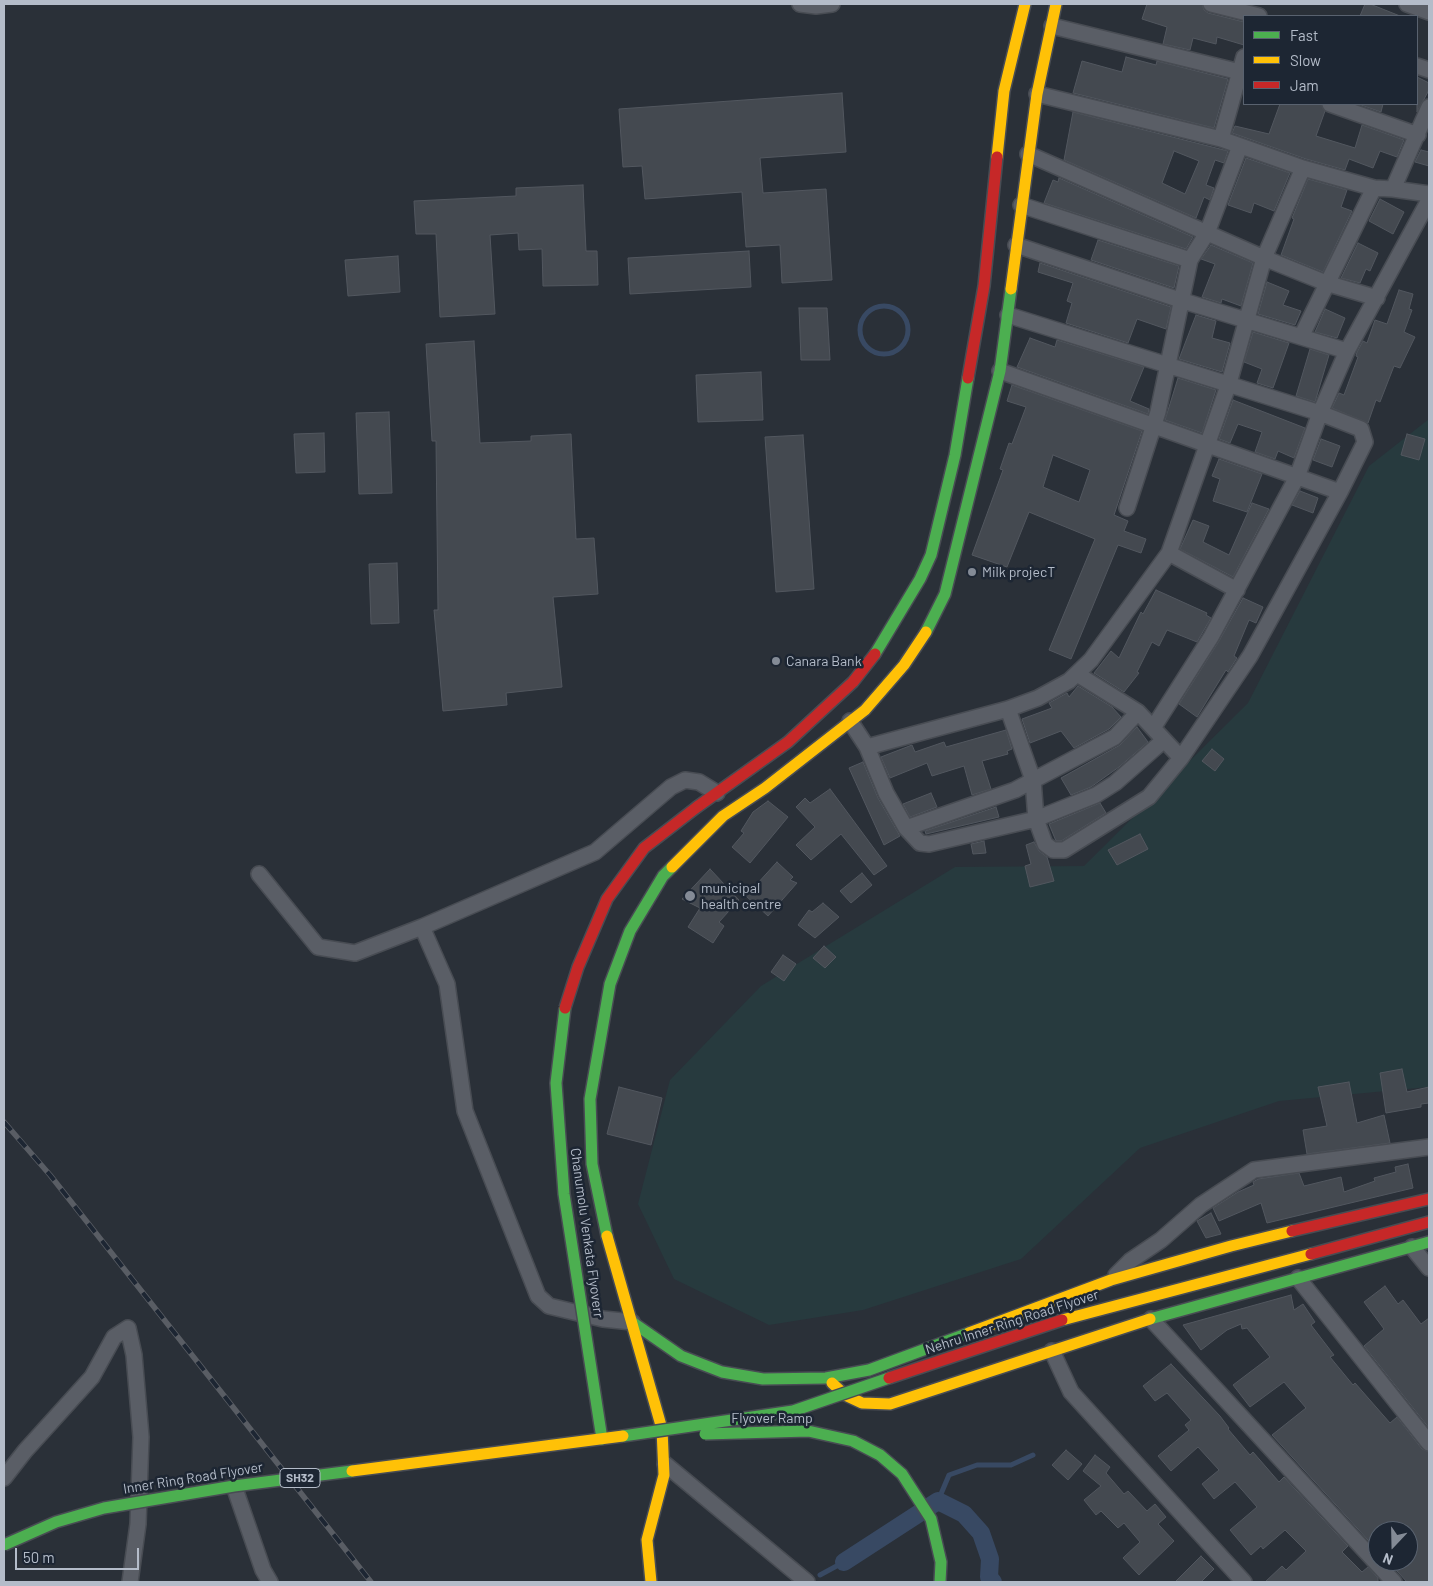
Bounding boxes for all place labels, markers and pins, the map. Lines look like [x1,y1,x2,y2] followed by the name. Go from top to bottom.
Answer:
[982,564,1055,580] place label: Milk projecT
[966,566,978,578] marker: Milk projecT
[786,653,862,669] place label: Canara Bank
[770,655,782,667] marker: Canara Bank
[701,880,781,912] place label: municipal health centre
[683,889,697,903] marker: municipal health centre

